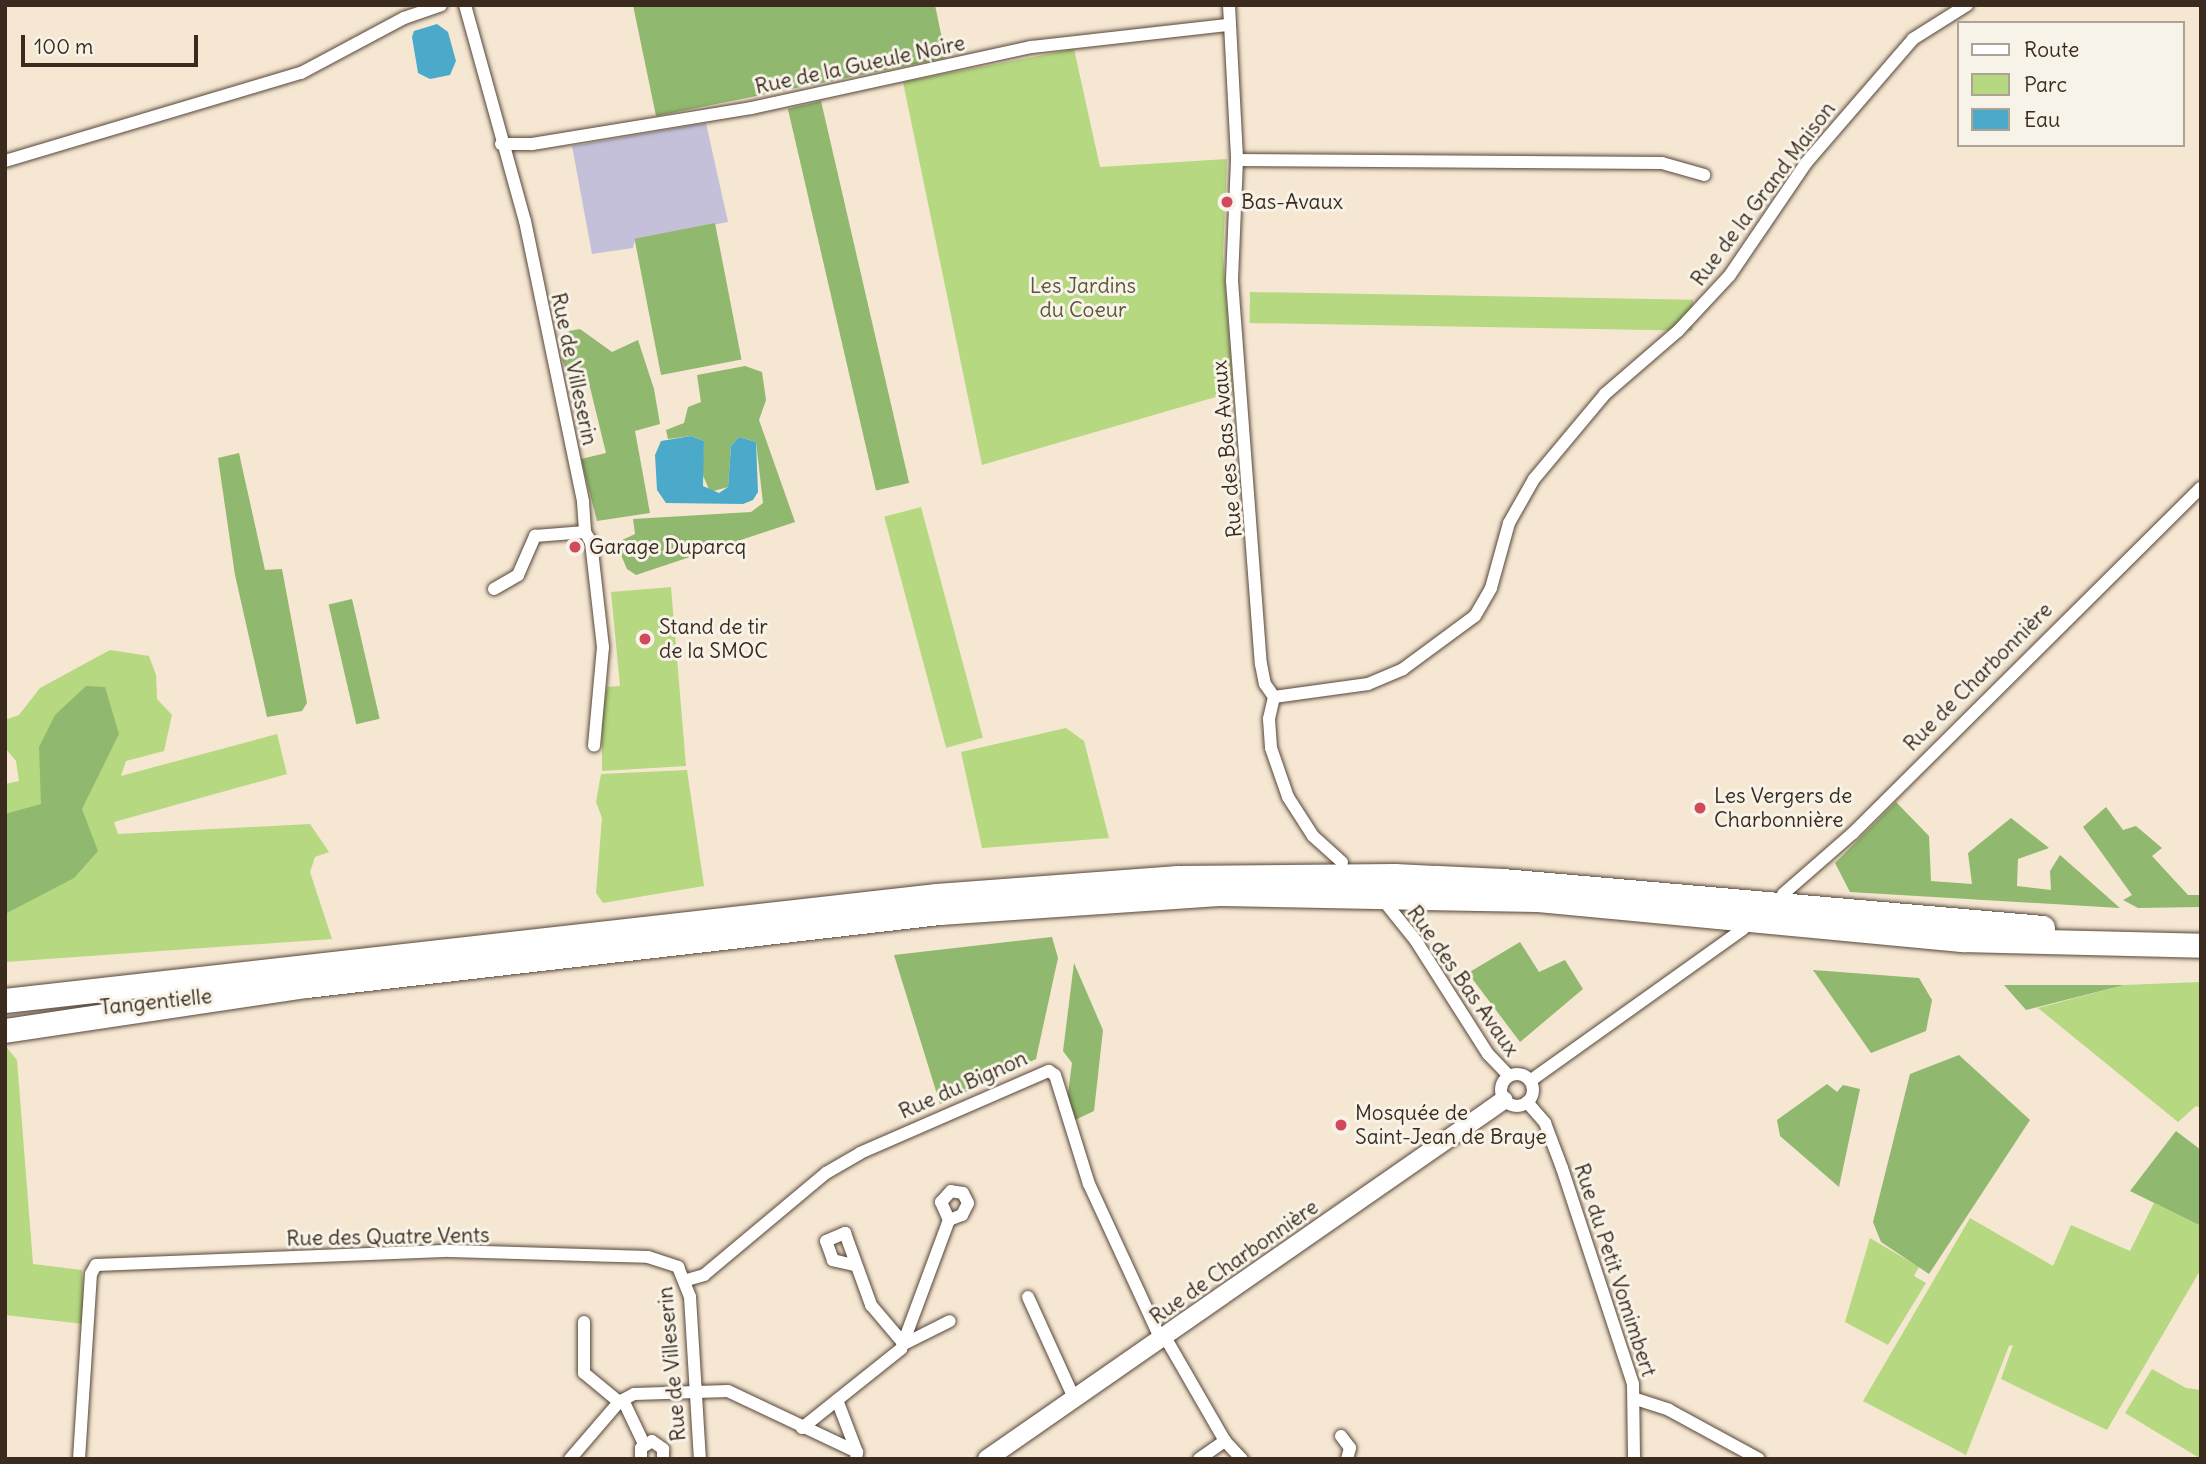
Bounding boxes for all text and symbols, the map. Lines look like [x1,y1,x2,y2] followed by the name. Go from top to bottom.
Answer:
[24,21,201,65] scale bar
[1958,21,2185,147] legend
[753,30,967,100] street label: Rue de la Gueule Noire
[34,33,93,60] text: 100 m
[2024,36,2079,63] text: Route
[2024,71,2067,98] text: Parc
[1686,97,1840,291] street label: Rue de la Grand Maison
[2024,106,2060,133] text: Eau
[1241,189,1343,215] place label: Bas-Avaux
[1219,194,1235,210] marker: Bas-Avaux
[1030,273,1136,323] park label: Les Jardins du Coeur
[546,291,602,447] street label: Rue de Villeserin
[1207,359,1247,539] street label: Rue des Bas Avaux
[589,534,746,560] place label: Garage Duparcq
[567,539,583,555] marker: Garage Duparcq
[1898,597,2058,757] street label: Rue de Charbonnière
[659,614,768,664] place label: Stand de tir de la SMOC
[637,631,653,647] marker: Stand de tir de la SMOC
[1714,783,1852,833] place label: Les Vergers de Charbonnière
[1692,800,1708,816] marker: Les Vergers de Charbonnière
[1402,901,1524,1061] street label: Rue des Bas Avaux
[99,984,213,1020] street label: Tangentielle
[895,1046,1031,1124] street label: Rue du Bignon
[1355,1100,1547,1150] place label: Mosquée de Saint-Jean de Braye
[1333,1117,1349,1133] marker: Mosquée de Saint-Jean de Braye
[1569,1160,1661,1380] street label: Rue du Petit Vomimbert
[1145,1194,1323,1330] street label: Rue de Charbonnière
[286,1223,490,1251] street label: Rue des Quatre Vents
[653,1286,691,1442] street label: Rue de Villeserin

